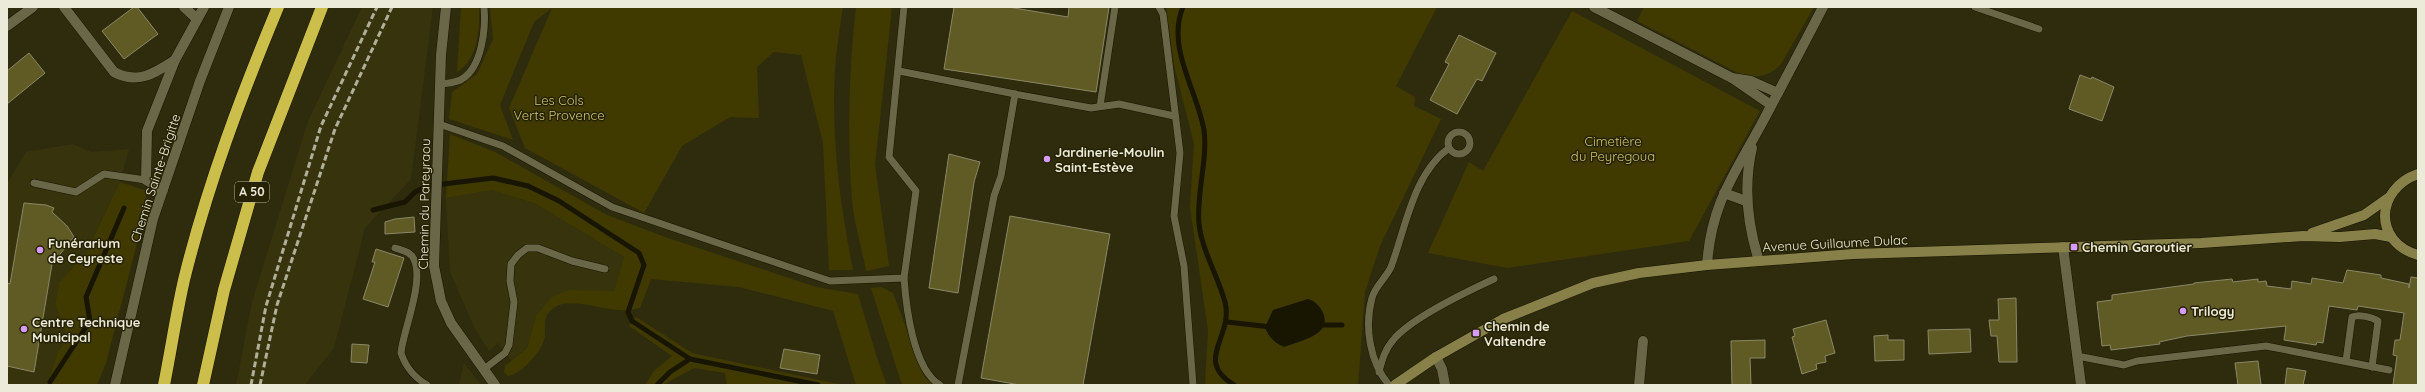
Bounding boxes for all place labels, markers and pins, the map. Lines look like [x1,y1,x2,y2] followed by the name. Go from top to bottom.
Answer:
[1055,144,1165,175] place label: Jardinerie-Moulin Saint-Estève
[1042,154,1052,164] marker: Jardinerie-Moulin Saint-Estève
[48,235,123,266] place label: Funérarium de Ceyreste
[2082,239,2192,255] place label: Chemin Garoutier
[2069,242,2079,252] marker: Chemin Garoutier
[35,245,45,255] marker: Funérarium de Ceyreste
[2191,303,2235,319] place label: Trilogy
[2178,306,2188,316] marker: Trilogy
[32,314,141,345] place label: Centre Technique Municipal
[1484,318,1550,349] place label: Chemin de Valtendre
[19,324,29,334] marker: Centre Technique Municipal
[1471,328,1481,338] marker: Chemin de Valtendre

